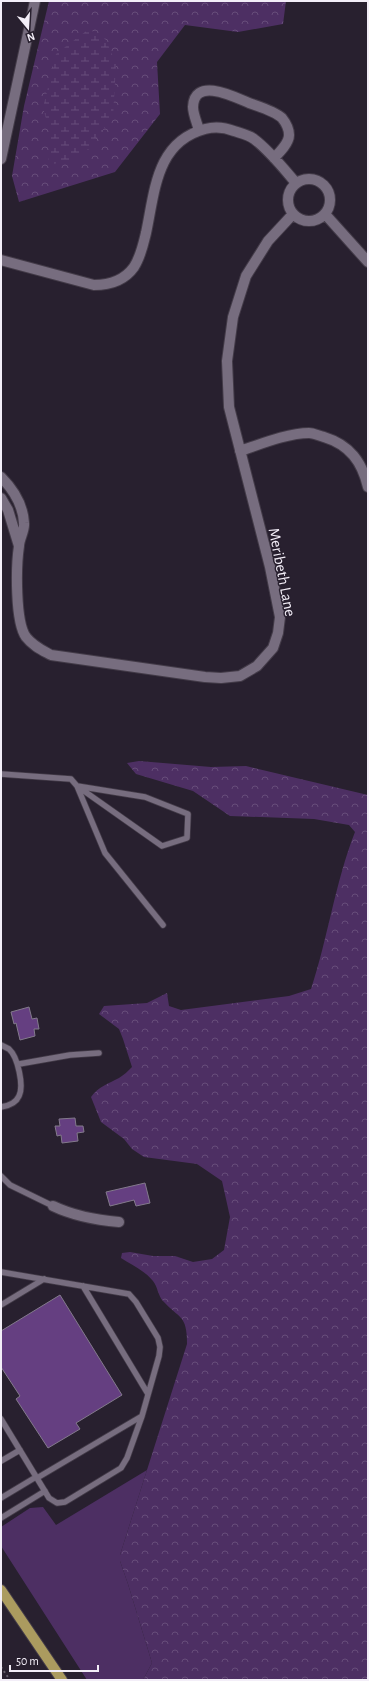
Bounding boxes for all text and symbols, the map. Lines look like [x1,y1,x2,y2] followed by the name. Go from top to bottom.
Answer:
[8,8,48,48] north arrow
[26,31,36,43] text: N
[266,527,298,618] street label: Meribeth Lane
[10,1647,98,1673] scale bar
[16,1655,39,1667] text: 50 m

